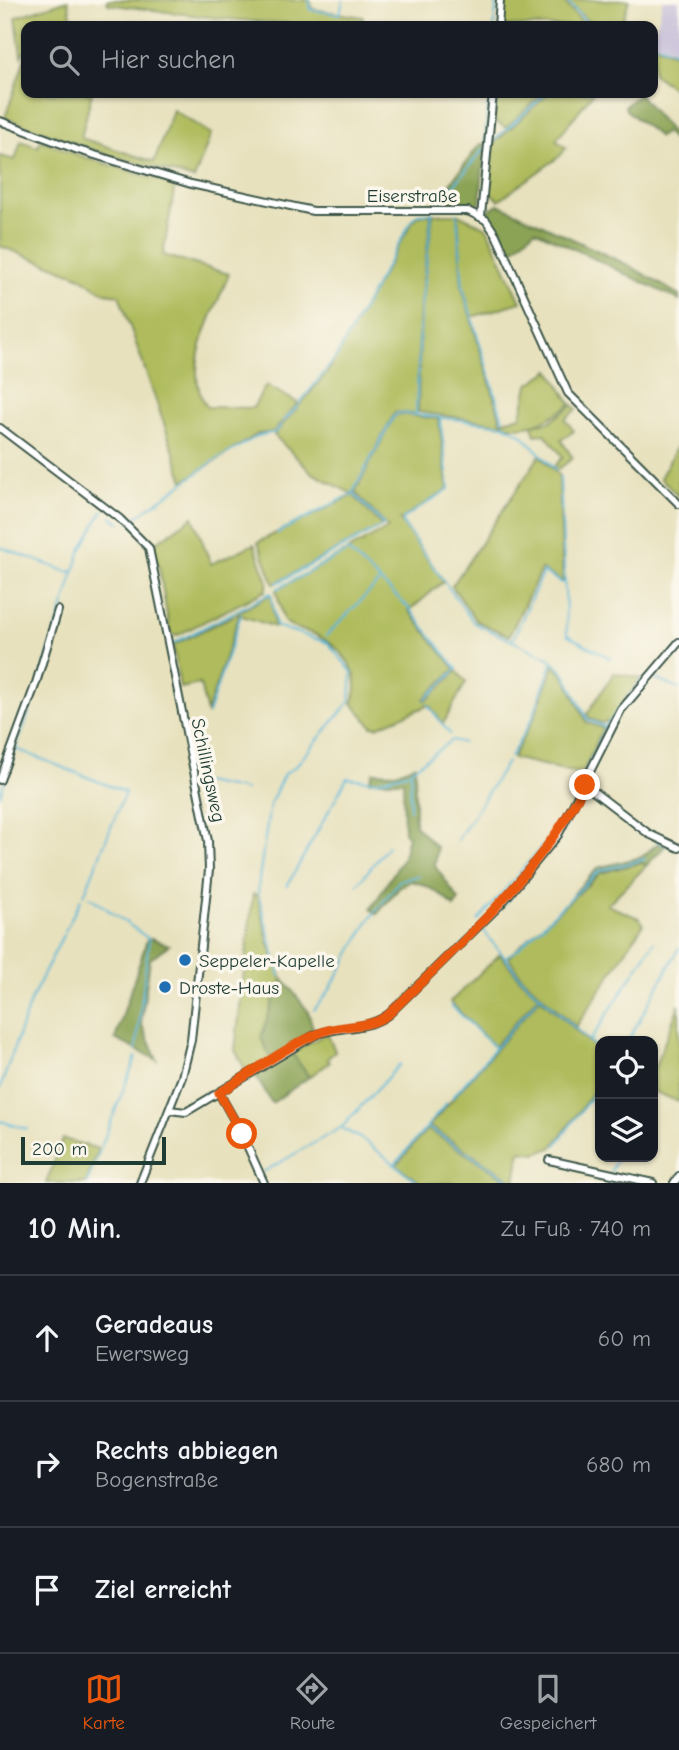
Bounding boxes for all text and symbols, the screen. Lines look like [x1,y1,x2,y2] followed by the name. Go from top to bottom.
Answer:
[21,21,658,98] search box
[45,41,83,79] icon: search
[101,45,236,75] text: Hier suchen
[367,185,457,207] street label: Eiserstraße
[186,716,230,824] street label: Schillingsweg
[569,769,600,800] route end
[199,950,335,972] place label: Seppeler-Kapelle
[177,952,193,968] marker: Seppeler-Kapelle
[179,977,279,999] place label: Droste-Haus
[157,979,173,995] marker: Droste-Haus
[595,1036,658,1162] map controls
[595,1036,658,1099] button: locate
[595,1099,658,1162] button: layers
[226,1118,257,1149] route start
[21,1134,166,1166] scale bar
[32,1138,87,1160] text: 200 m
[28,1211,121,1246] text: 10 Min.
[501,1215,651,1242] text: Zu Fuß · 740 m
[95,1310,213,1340] text: Geradeaus
[28,1319,66,1357] icon: ahead
[598,1325,651,1352] text: 60 m
[95,1340,189,1367] text: Ewersweg
[95,1436,278,1466] text: Rechts abbiegen
[28,1445,66,1483] icon: right
[586,1451,651,1478] text: 680 m
[95,1466,218,1493] text: Bogenstraße
[28,1571,66,1609] icon: arrive
[95,1575,231,1605] text: Ziel erreicht
[82,1670,125,1734] tab: Karte
[290,1670,335,1734] tab: Route
[500,1670,597,1734] tab: Gespeichert

